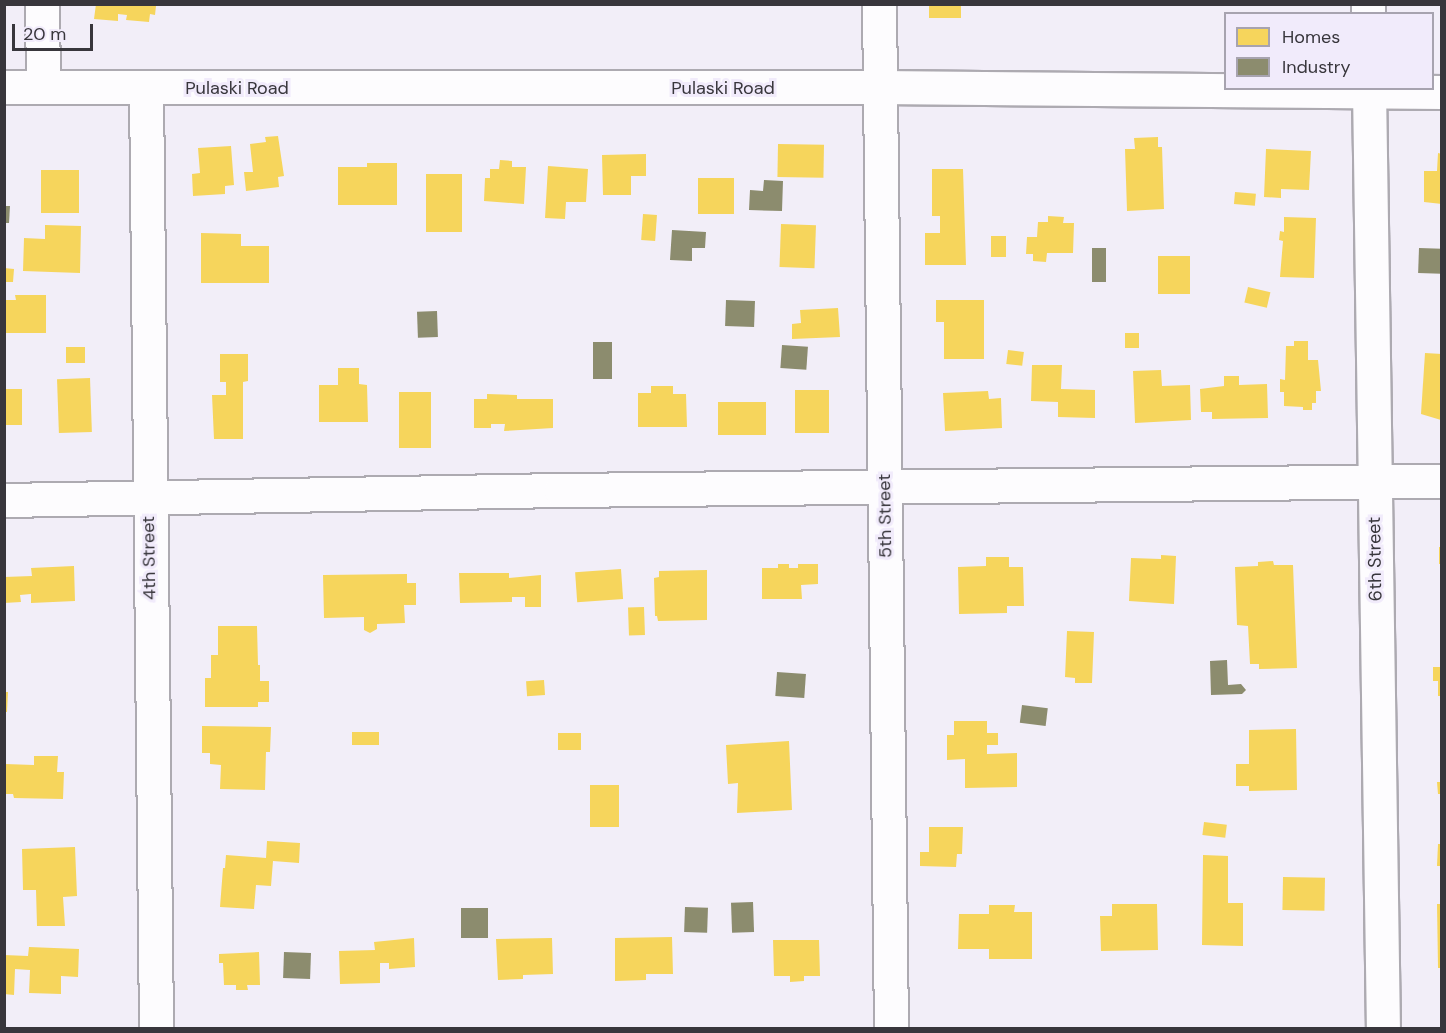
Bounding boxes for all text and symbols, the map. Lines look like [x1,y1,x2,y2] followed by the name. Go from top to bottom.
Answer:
[15,12,96,50] scale bar
[1224,12,1434,90] legend
[23,22,66,46] text: 20 m
[1282,25,1340,49] text: Homes
[1282,55,1351,79] text: Industry
[185,77,289,99] street label: Pulaski Road
[671,77,775,99] street label: Pulaski Road
[873,474,897,558] street label: 5th Street
[137,516,161,600] street label: 4th Street
[1363,517,1387,601] street label: 6th Street

